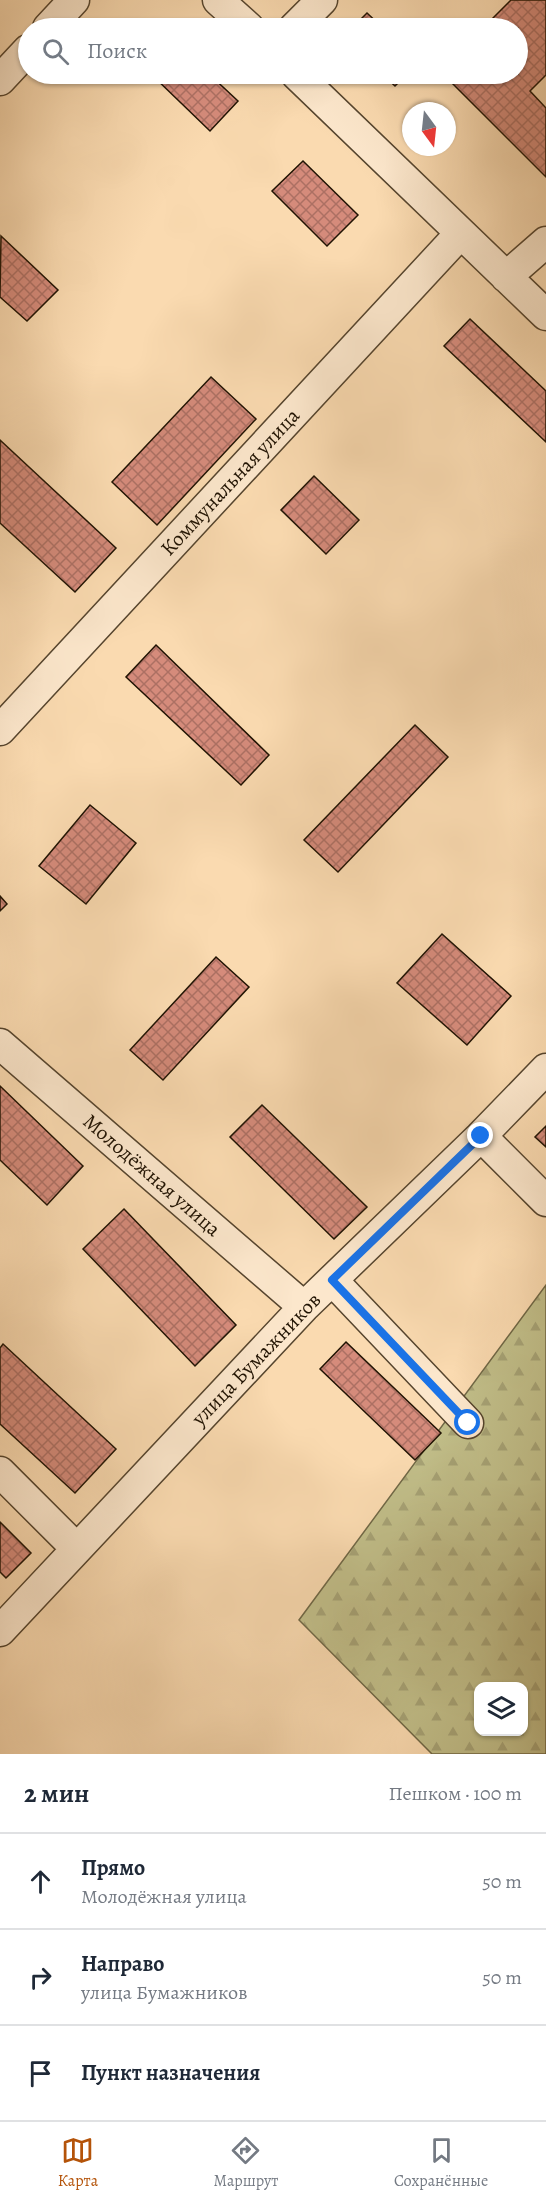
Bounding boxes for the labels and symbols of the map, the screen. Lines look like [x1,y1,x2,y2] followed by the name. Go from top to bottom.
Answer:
[402,102,456,156] north arrow
[154,402,306,562] street label: Коммунальная улица
[77,1107,227,1243] street label: Молодёжная улица
[467,1122,493,1148] route end
[184,1286,327,1432] street label: улица Бумажников
[454,1409,480,1435] route start

